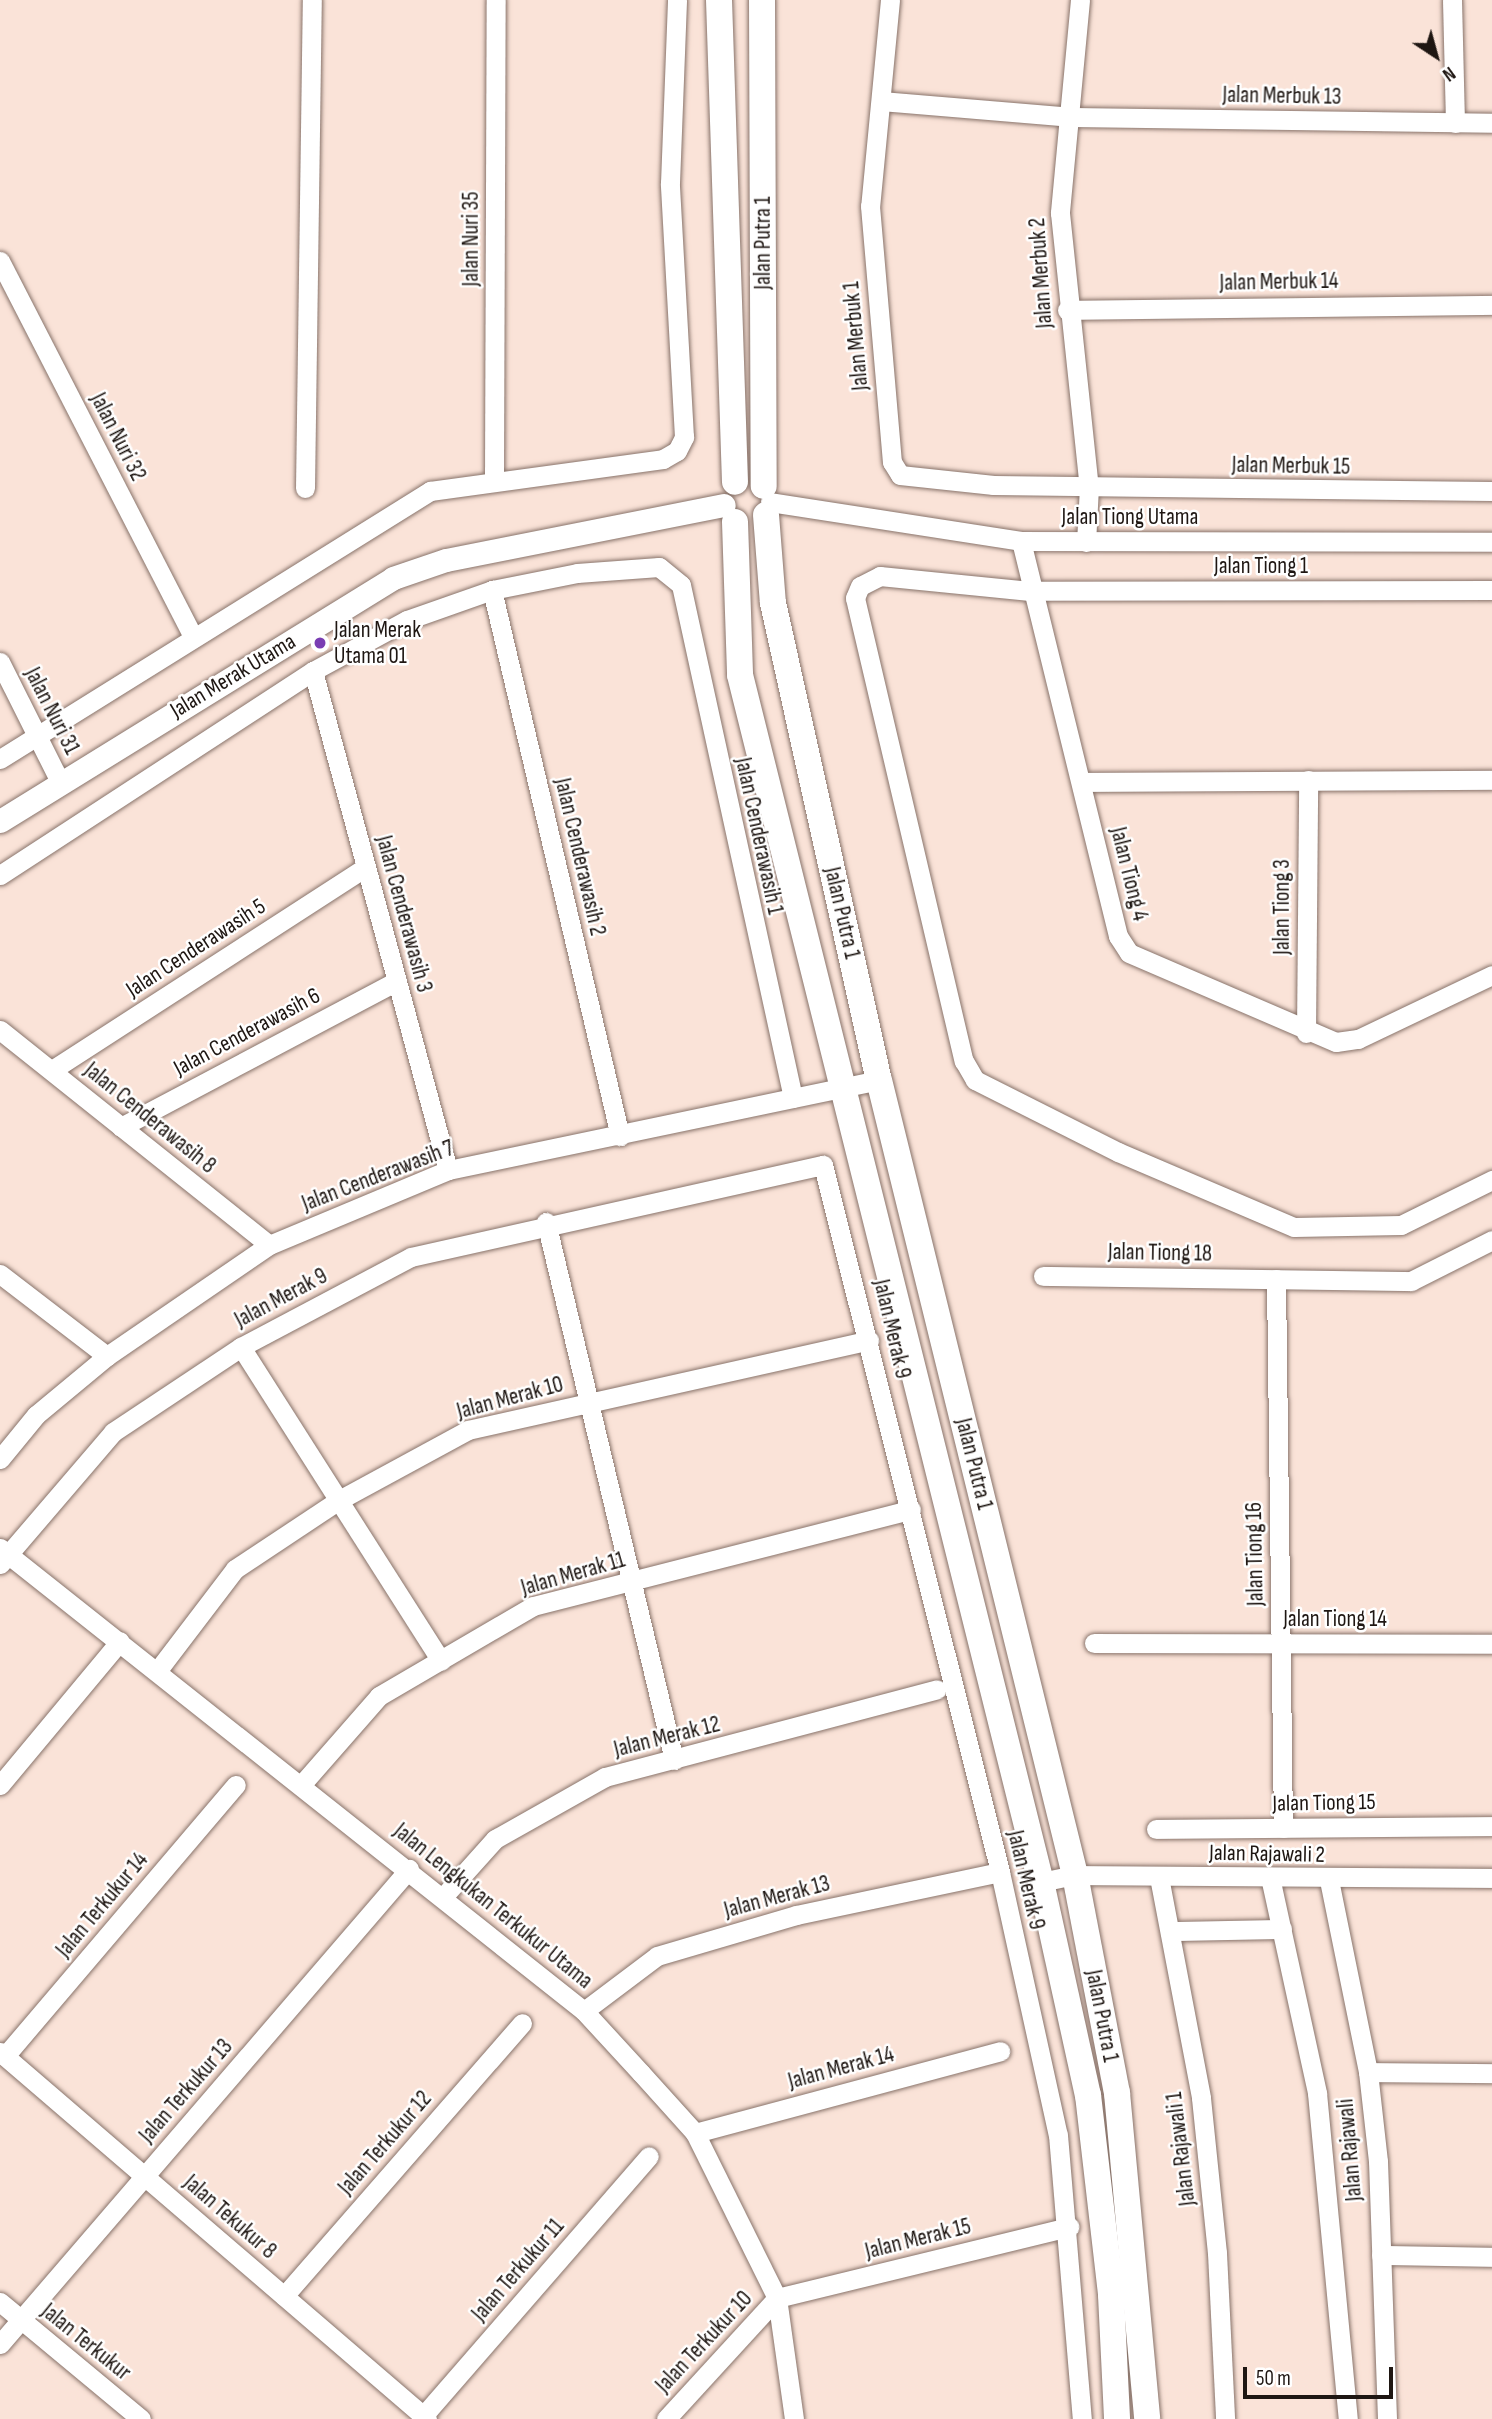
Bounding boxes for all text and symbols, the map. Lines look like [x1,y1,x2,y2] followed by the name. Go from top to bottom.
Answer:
[1401,21,1471,91] north arrow
[1438,61,1460,86] text: N
[1222,81,1342,111] street label: Jalan Merbuk 13
[457,192,485,286] street label: Jalan Nuri 35
[749,196,777,290] street label: Jalan Putra 1
[1023,217,1059,329] street label: Jalan Merbuk 2
[1219,267,1339,297] street label: Jalan Merbuk 14
[837,280,875,392] street label: Jalan Merbuk 1
[84,388,152,486] street label: Jalan Nuri 32
[1231,451,1351,481] street label: Jalan Merbuk 15
[1062,503,1198,531] street label: Jalan Tiong Utama
[1214,552,1308,580] street label: Jalan Tiong 1
[334,616,421,670] place label: Jalan Merak Utama 01
[165,628,301,724] street label: Jalan Merak Utama
[312,635,328,651] marker: Jalan Merak Utama 01
[18,663,86,759] street label: Jalan Nuri 31
[729,755,789,917] street label: Jalan Cenderawasih 1
[548,775,612,939] street label: Jalan Cenderawasih 2
[1104,824,1154,924] street label: Jalan Tiong 4
[370,833,438,995] street label: Jalan Cenderawasih 3
[1268,859,1296,955] street label: Jalan Tiong 3
[818,864,866,962] street label: Jalan Putra 1
[121,893,271,1003] street label: Jalan Cenderawasih 5
[169,982,325,1082] street label: Jalan Cenderawasih 6
[79,1056,221,1180] street label: Jalan Cenderawasih 8
[298,1134,458,1218] street label: Jalan Cenderawasih 7
[1108,1238,1212,1268] street label: Jalan Tiong 18
[230,1262,332,1334] street label: Jalan Merak 9
[867,1277,917,1381] street label: Jalan Merak 9
[454,1371,566,1425] street label: Jalan Merak 10
[949,1415,999,1513] street label: Jalan Putra 1
[1240,1502,1270,1606] street label: Jalan Tiong 16
[518,1546,628,1602] street label: Jalan Merak 11
[1283,1605,1387,1633] street label: Jalan Tiong 14
[611,1710,723,1764] street label: Jalan Merak 12
[1272,1788,1376,1818] street label: Jalan Tiong 15
[388,1817,598,1995] street label: Jalan Lengkukan Terkukur Utama
[1001,1828,1051,1932] street label: Jalan Merak 9
[1209,1839,1325,1869] street label: Jalan Rajawali 2
[50,1847,154,1963] street label: Jalan Terkukur 14
[721,1870,833,1924] street label: Jalan Merak 13
[1080,1968,1124,2064] street label: Jalan Putra 1
[133,2033,239,2149] street label: Jalan Terkukur 13
[785,2041,897,2095] street label: Jalan Merak 14
[332,2085,438,2201] street label: Jalan Terkukur 12
[1160,2091,1202,2207] street label: Jalan Rajawali 1
[1332,2098,1368,2202] street label: Jalan Rajawali
[178,2169,282,2265] street label: Jalan Tekukur 8
[466,2213,570,2327] street label: Jalan Terkukur 11
[862,2213,974,2265] street label: Jalan Merak 15
[650,2285,758,2399] street label: Jalan Terkukur 10
[36,2298,136,2386] street label: Jalan Terkukur
[1247,2352,1398,2396] scale bar
[1256,2366,1291,2391] text: 50 m

